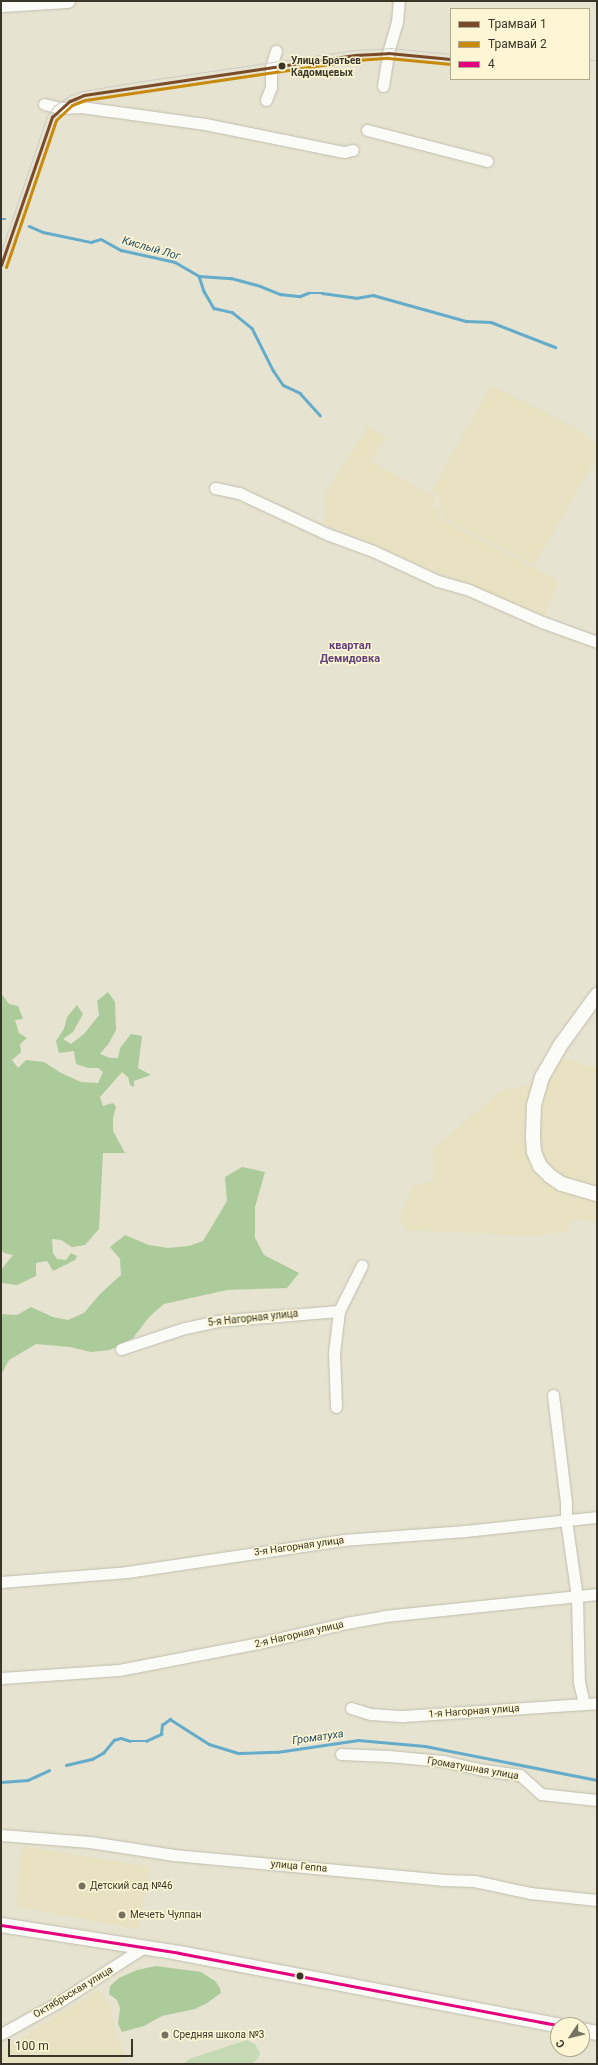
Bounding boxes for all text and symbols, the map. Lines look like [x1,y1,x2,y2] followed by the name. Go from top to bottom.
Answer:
[450,8,590,80] legend
[488,17,547,31] text: Трамвай 1
[488,37,547,51] text: Трамвай 2
[291,54,361,78] place label: Улица Братьев Кадомцевых
[488,57,495,71] text: 4
[276,60,288,72] marker: Улица Братьев Кадомцевых
[120,234,182,264] water label: Кислый Лог
[320,640,380,666] district label: квартал Демидовка
[207,1307,299,1329] street label: 5-я Нагорная улица
[253,1534,345,1558] street label: 3-я Нагорная улица
[253,1618,345,1650] street label: 2-я Нагорная улица
[428,1702,520,1720] street label: 1-я Нагорная улица
[291,1728,345,1748] water label: Громатуха
[426,1754,520,1782] street label: Громатушная улица
[270,1858,328,1874] street label: улица Геппа
[90,1880,173,1892] place label: Детский сад №46
[77,1881,87,1891] marker: Детский сад №46
[130,1909,202,1921] place label: Мечеть Чулпан
[117,1910,127,1920] marker: Мечеть Чулпан
[31,1964,115,2020] street label: Октябрьская улица
[295,1971,305,1981] unlabelled marker
[550,2017,590,2057] north arrow
[173,2029,264,2041] place label: Средняя школа №3
[160,2030,170,2040] marker: Средняя школа №3
[10,2031,135,2057] scale bar
[553,2037,568,2050] text: С
[15,2039,49,2053] text: 100 m

